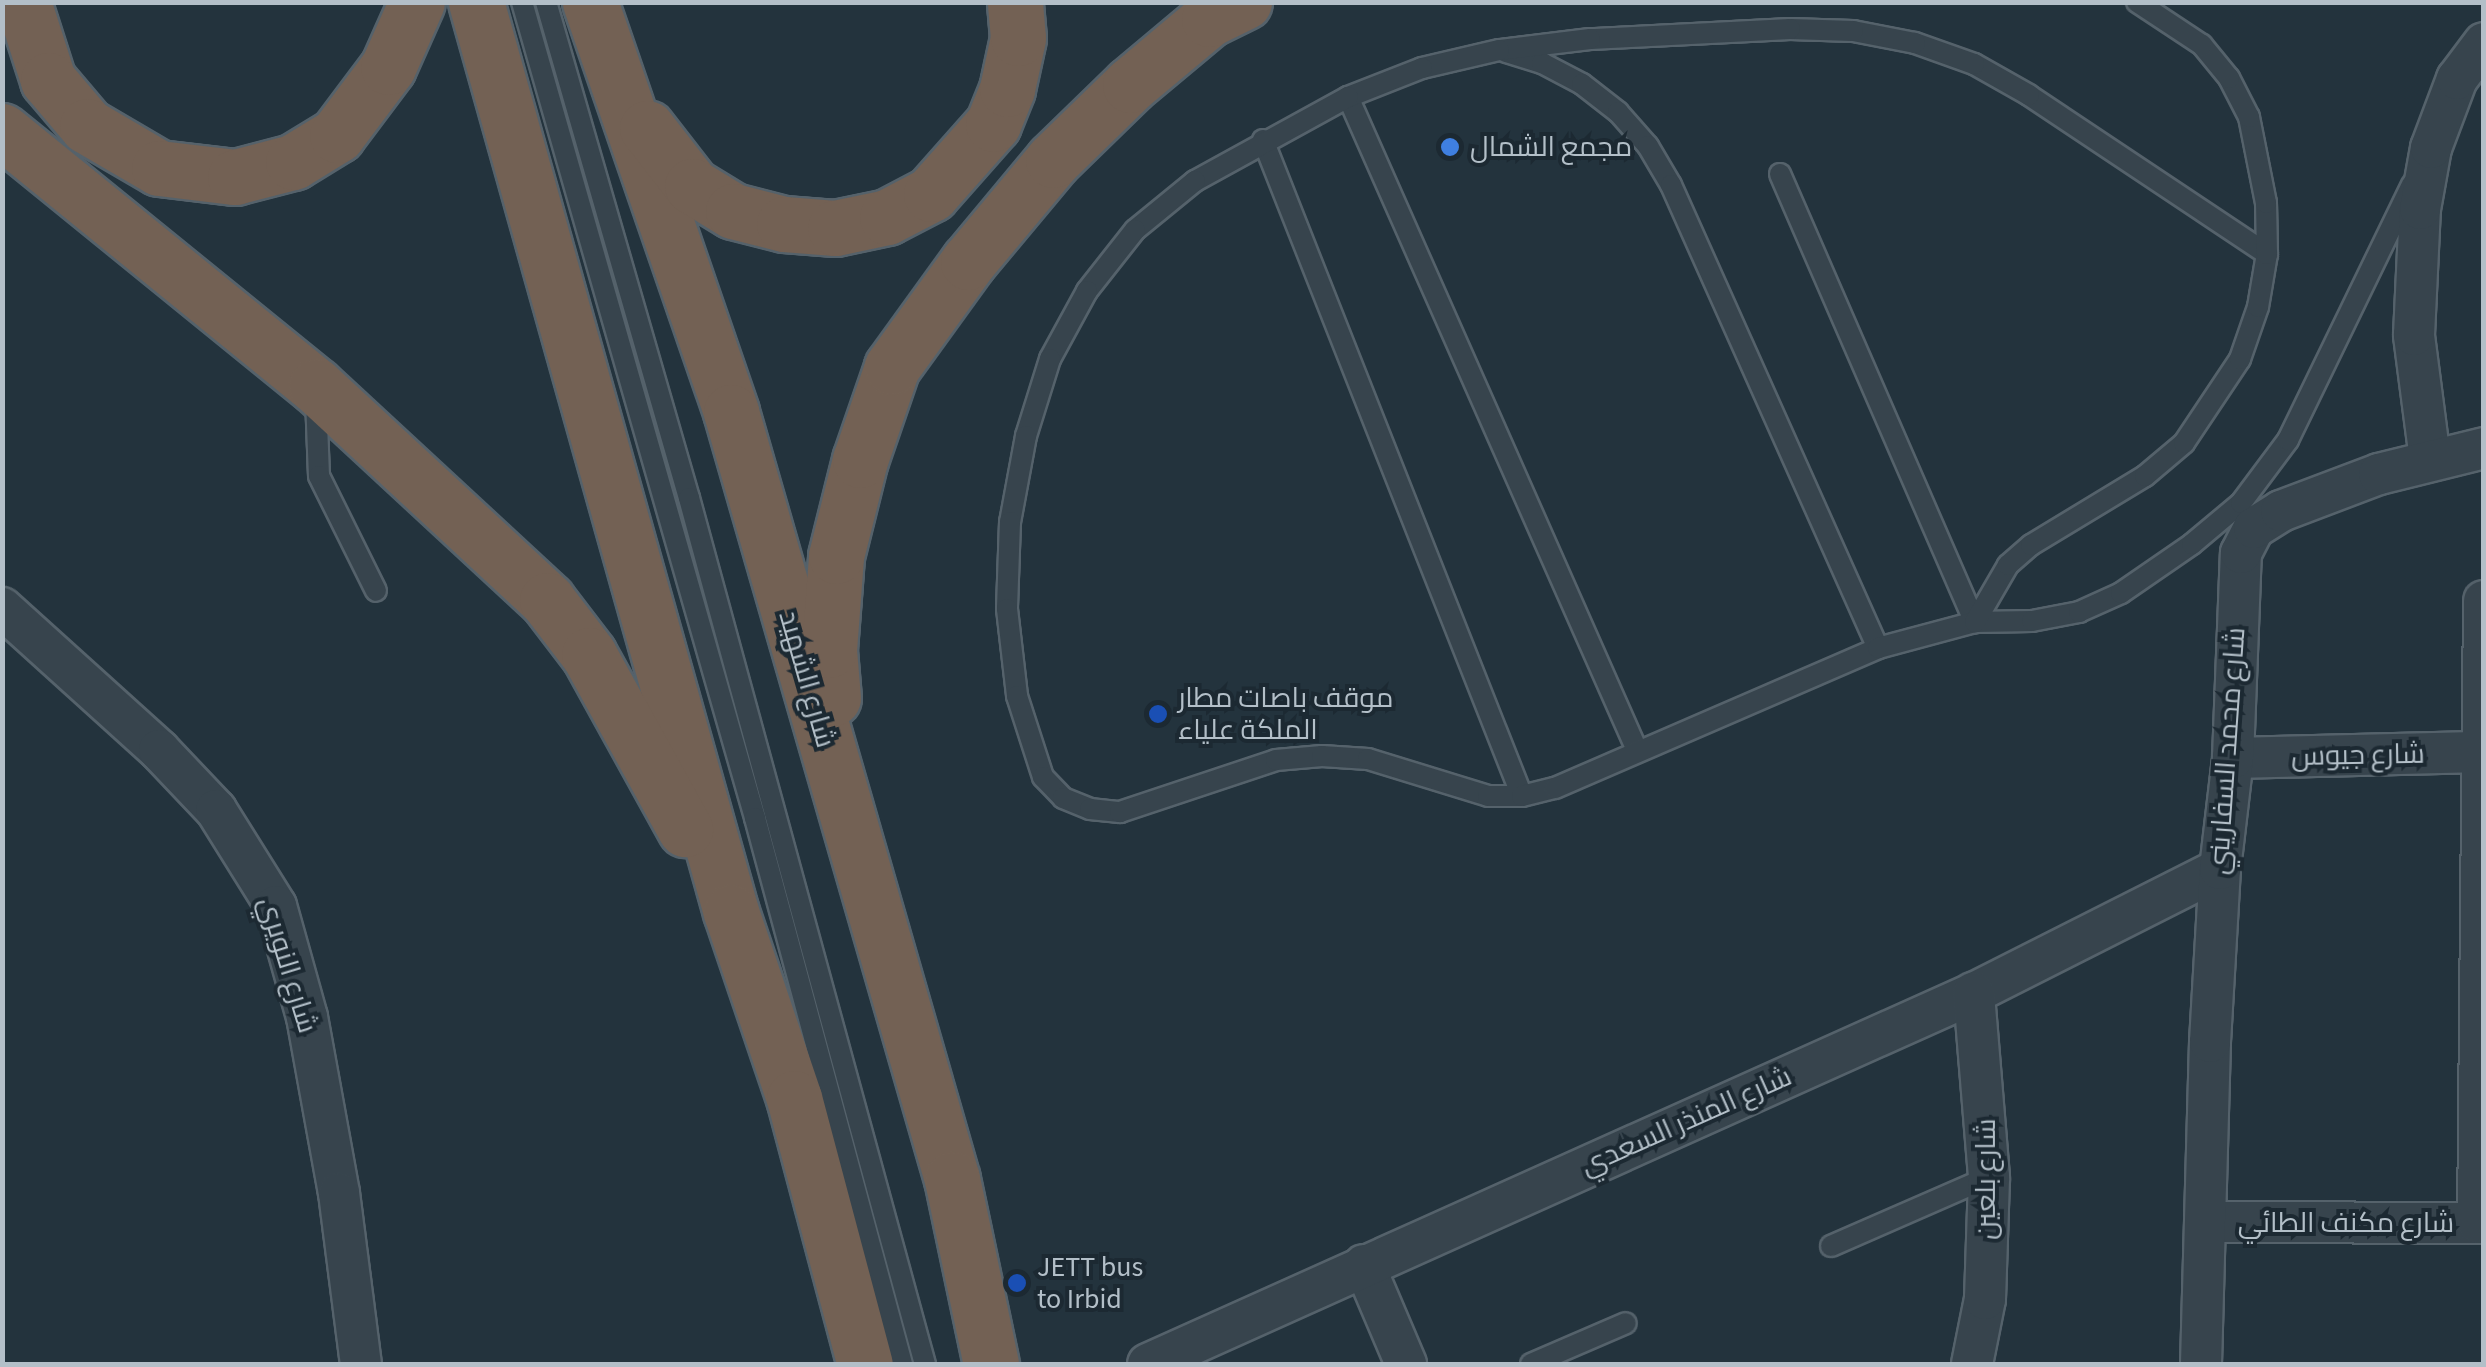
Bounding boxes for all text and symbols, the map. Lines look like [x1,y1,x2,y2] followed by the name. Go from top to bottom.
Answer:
[1470,130,1632,164] place label: مجمع الشمال
[1439,136,1461,158] marker: مجمع الشمال
[771,607,843,751] street label: شارع الشهيد
[2202,626,2252,876] street label: شارع محمد السفاريني
[1178,681,1394,747] place label: موقف باصات مطار الملكة علياء
[1147,703,1169,725] marker: موقف باصات مطار الملكة علياء
[2291,737,2425,773] street label: شارع جيوس
[251,893,325,1037] street label: شارع النويري
[1575,1059,1797,1183] street label: شارع المنذر السعدي
[1969,1118,2003,1240] street label: شارع بلعين
[2238,1206,2454,1240] street label: شارع مكنف الطائي
[1037,1250,1143,1316] place label: JETT bus to Irbid
[1006,1272,1028,1294] marker: JETT bus to Irbid

